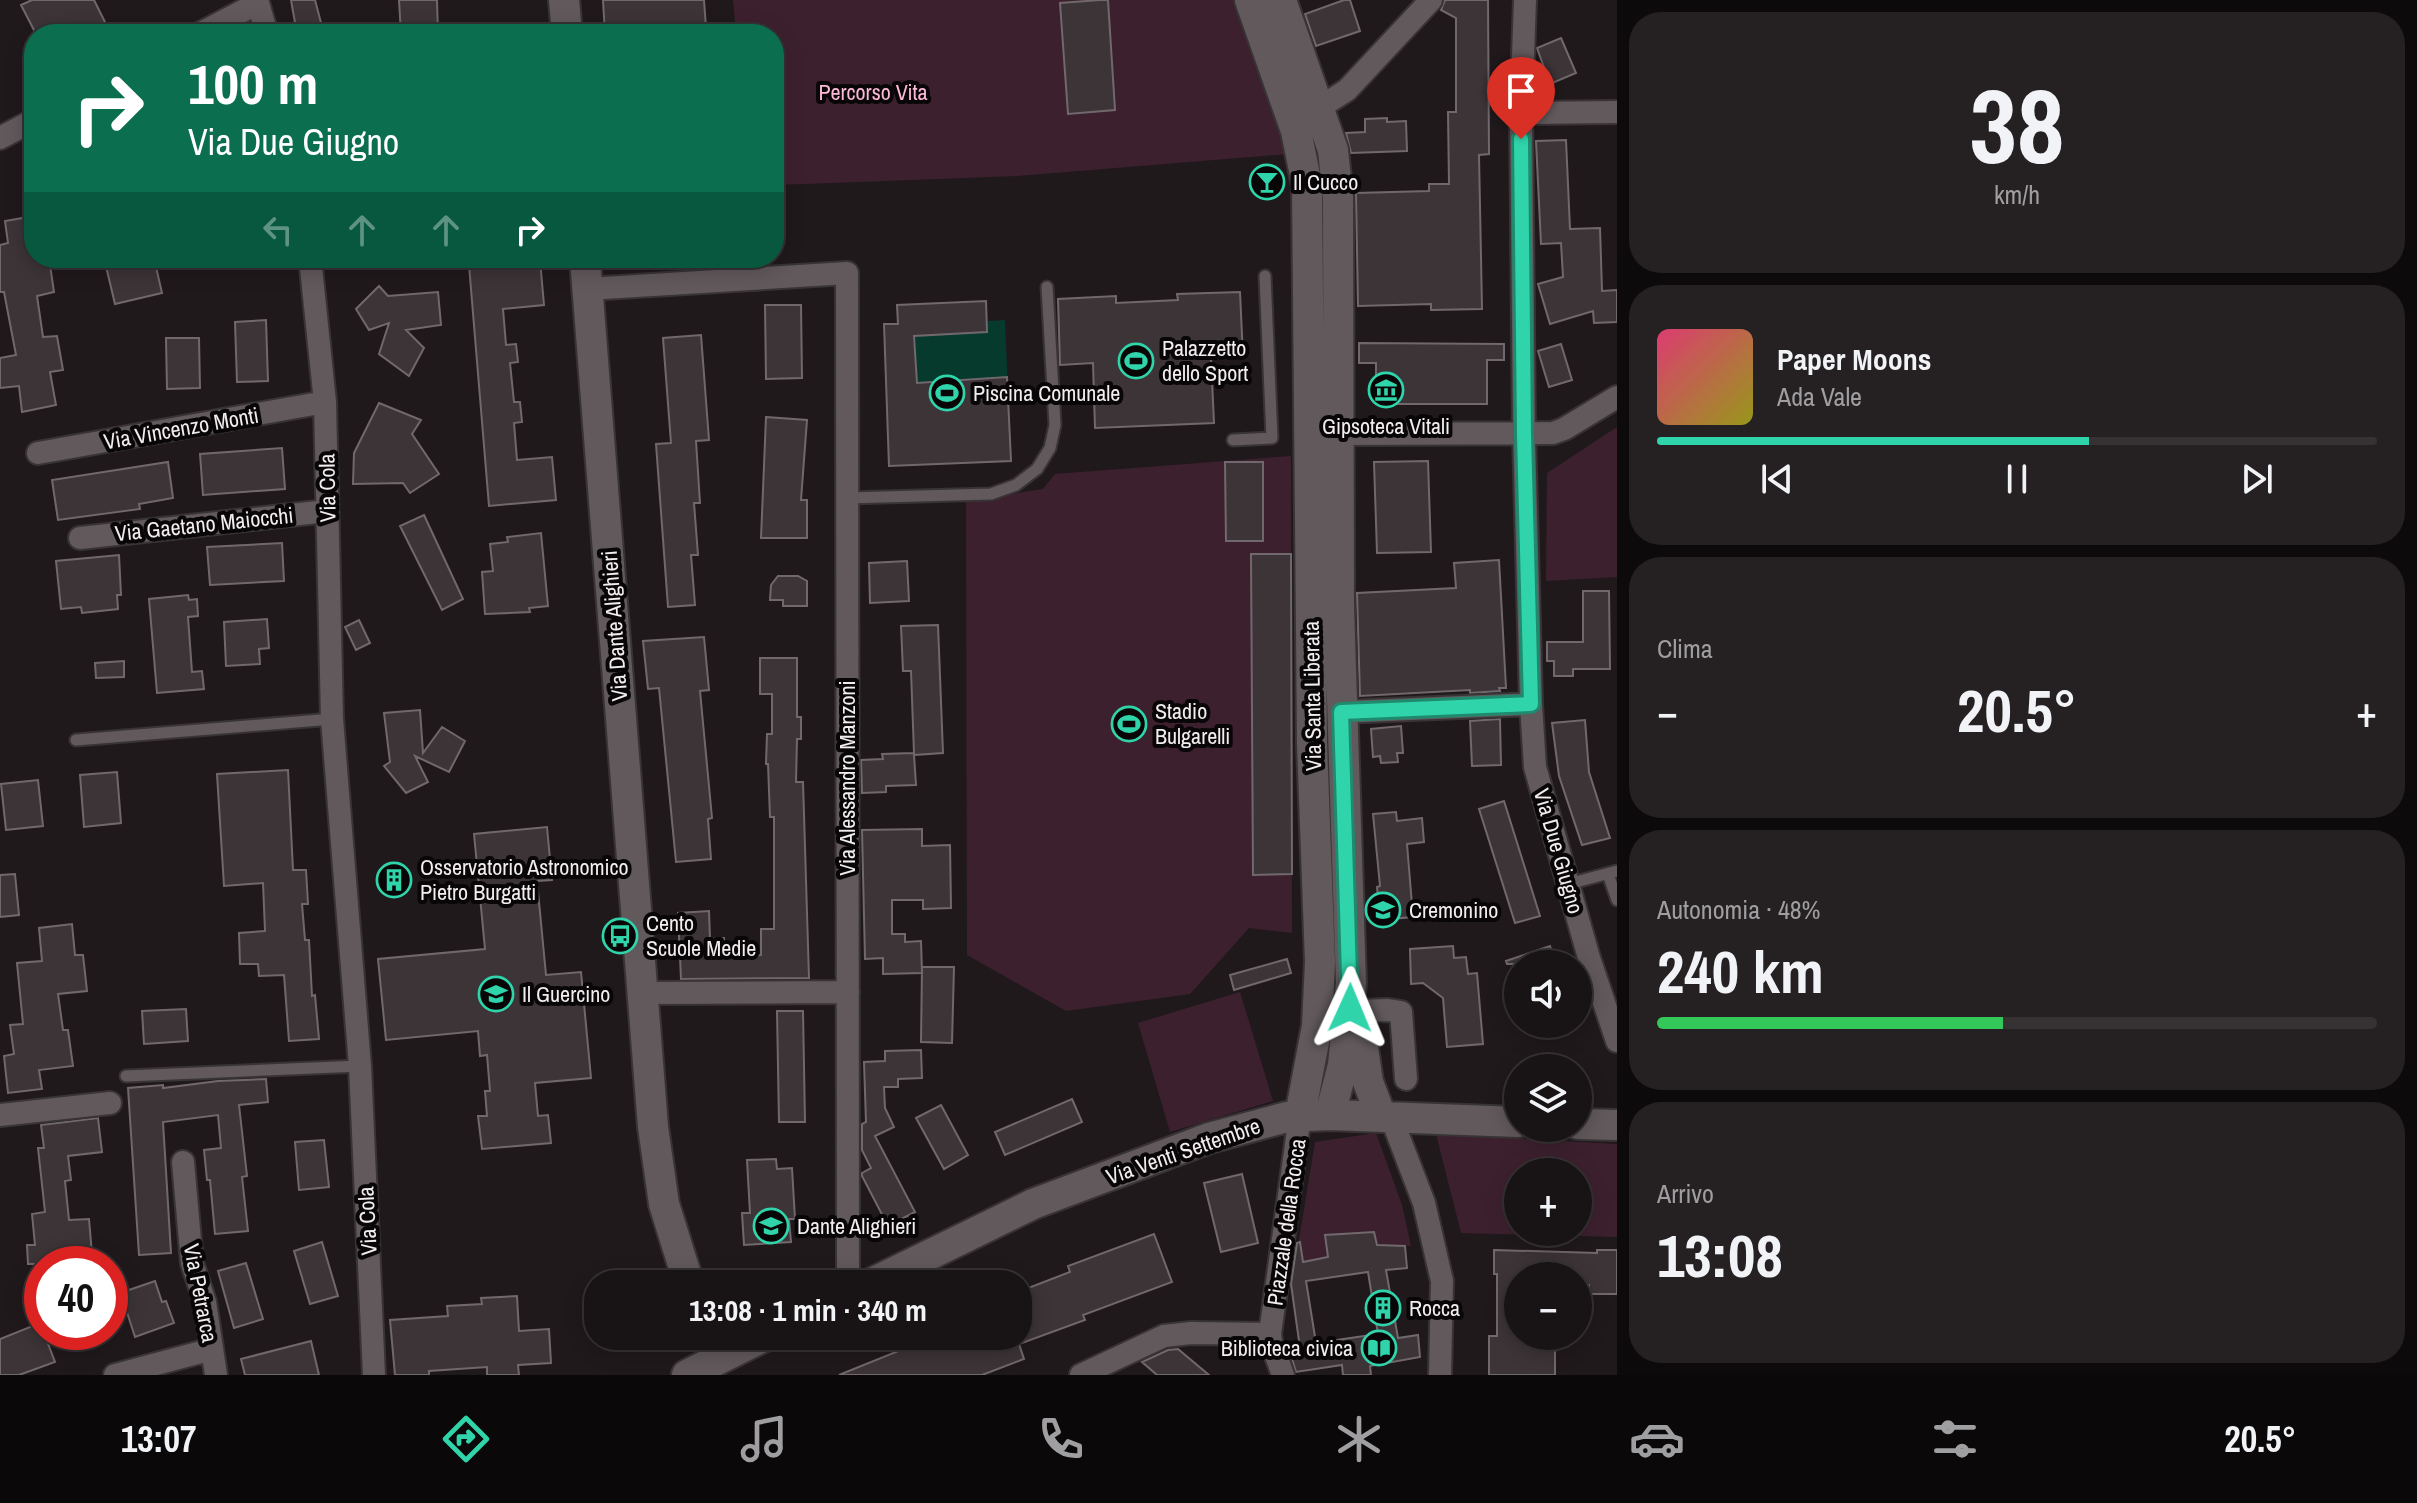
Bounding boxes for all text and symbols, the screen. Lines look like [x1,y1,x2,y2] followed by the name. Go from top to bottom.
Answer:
[188,46,318,121] text: 100 m
[1970,55,2064,195] text: 38
[56,56,160,160] icon: right
[1487,57,1555,139] pin
[1499,69,1543,113] icon: arrive
[819,77,928,107] park label: Percorso Vita
[188,118,399,166] text: Via Due Giugno
[1248,163,1286,201] bar icon: Il Cucco
[1293,167,1358,197] place label: Il Cucco
[1994,177,2040,212] text: km/h
[256,208,300,252] icon: left
[340,208,384,252] icon: ahead
[424,208,468,252] icon: ahead
[508,208,552,252] icon: right
[1162,333,1248,388] place label: Palazzetto dello Sport
[1777,339,1931,379] text: Paper Moons
[1117,342,1155,380] sports icon: Palazzetto dello Sport
[1367,371,1405,409] museum icon: Gipsoteca Vitali
[928,374,966,412] sports icon: Piscina Comunale
[973,378,1120,408] place label: Piscina Comunale
[1777,379,1862,414] text: Ada Vale
[101,400,261,456] street label: Via Vincenzo Monti
[1322,411,1450,441] place label: Gipsoteca Vitali
[311,453,343,523] street label: Via Cola
[1755,457,1799,501] icon: previous
[1995,457,2039,501] icon: pause
[2235,457,2279,501] icon: next
[113,500,295,548] street label: Via Gaetano Maiocchi
[594,550,634,702] street label: Via Dante Alighieri
[1296,621,1328,771] street label: Via Santa Liberata
[1657,631,1713,666] text: Clima
[1957,670,2077,751] text: 20.5°
[832,680,862,876] street label: Via Alessandro Manzoni
[1657,681,1678,741] text: −
[2356,681,2377,741] text: +
[1155,696,1230,751] place label: Stadio Bulgarelli
[1110,705,1148,743] sports icon: Stadio Bulgarelli
[1527,785,1591,917] street label: Via Due Giugno
[420,852,629,907] place label: Osservatorio Astronomico Pietro Burgatti
[375,861,413,899] building icon: Osservatorio Astronomico Pietro Burgatti
[1364,891,1402,929] school or university icon: Cremonino
[1657,892,1821,927] text: Autonomia · 48%
[1409,895,1498,925] place label: Cremonino
[646,908,756,963] place label: Cento Scuole Medie
[601,917,639,955] bus stop icon: Cento Scuole Medie
[1657,931,1824,1012] text: 240 km
[1504,950,1592,1350] map controls
[1504,950,1592,1038] button: sound
[1308,966,1392,1050] position arrow
[477,975,515,1013] school or university icon: Il Guercino
[522,979,610,1009] place label: Il Guercino
[1504,1054,1592,1142] button: layers
[1102,1111,1264,1191] street label: Via Venti Settembre
[1259,1136,1313,1308] street label: Piazzale della Rocca
[1504,1158,1592,1246] button: +
[1657,1176,1714,1211] text: Arrivo
[350,1186,384,1256] street label: Via Cola
[752,1207,790,1245] school or university icon: Dante Alighieri
[797,1211,916,1241] place label: Dante Alighieri
[1657,1215,1783,1296] text: 13:08
[177,1241,225,1345] street label: Via Petrarca
[24,1246,128,1350] speed limit sign: 40
[1504,1262,1592,1350] button: −
[1364,1289,1402,1327] building icon: Rocca
[689,1290,927,1330] text: 13:08 · 1 min · 340 m
[1409,1293,1460,1323] place label: Rocca
[1360,1329,1398,1367] library icon: Biblioteca civica
[1221,1333,1353,1363] place label: Biblioteca civica
[438,1411,494,1467] icon: directions
[736,1411,792,1467] icon: music
[1033,1411,1089,1467] icon: phone
[1331,1411,1387,1467] icon: climate
[1629,1411,1685,1467] icon: car
[1927,1411,1983,1467] icon: filters
[121,1415,196,1463] text: 13:07
[2224,1415,2296,1463] text: 20.5°

